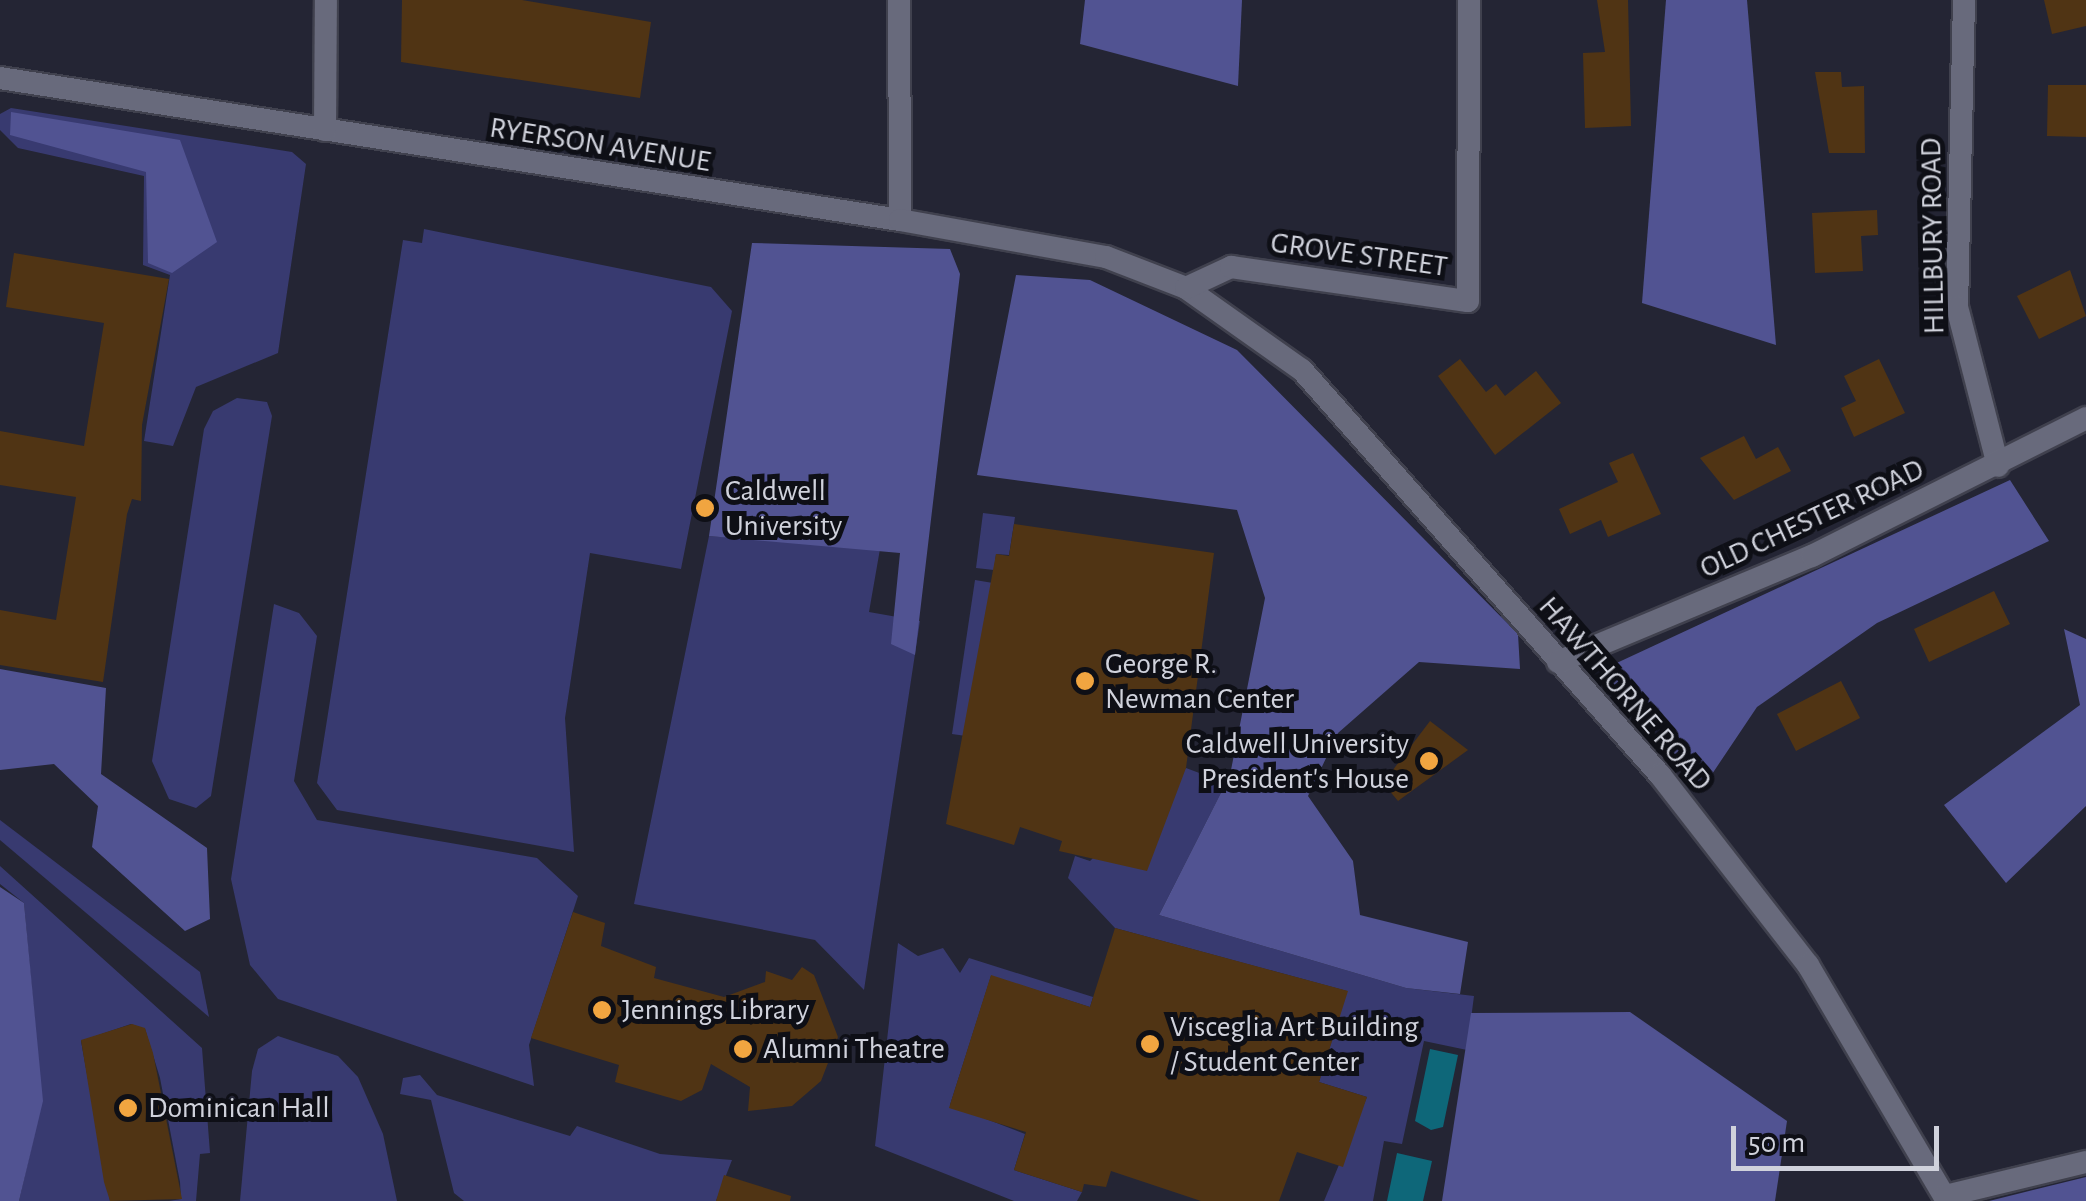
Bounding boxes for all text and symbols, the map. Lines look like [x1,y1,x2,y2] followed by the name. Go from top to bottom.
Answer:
[487,110,713,180] street label: RYERSON AVENUE
[1913,137,1953,335] street label: HILLBURY ROAD
[1268,225,1450,285] street label: GROVE STREET
[1694,451,1930,587] street label: OLD CHESTER ROAD
[725,473,842,544] place label: Caldwell University
[694,497,716,519] marker: Caldwell University
[1531,589,1719,799] street label: HAWTHORNE ROAD
[1105,646,1294,716] place label: George R. Newman Center
[1074,670,1096,692] marker: George R. Newman Center
[1186,726,1409,796] place label: Caldwell University President's House
[1418,750,1440,772] marker: Caldwell University President's House
[622,992,809,1028] place label: Jennings Library
[591,999,613,1021] marker: Jennings Library
[1170,1009,1419,1080] place label: Visceglia Art Building / Student Center
[763,1031,945,1067] place label: Alumni Theatre
[1139,1033,1161,1055] marker: Visceglia Art Building / Student Center
[732,1038,754,1060] marker: Alumni Theatre
[148,1090,330,1126] place label: Dominican Hall
[117,1097,139,1119] marker: Dominican Hall
[1736,1106,1944,1168] scale bar
[1748,1128,1805,1158] text: 50 m

